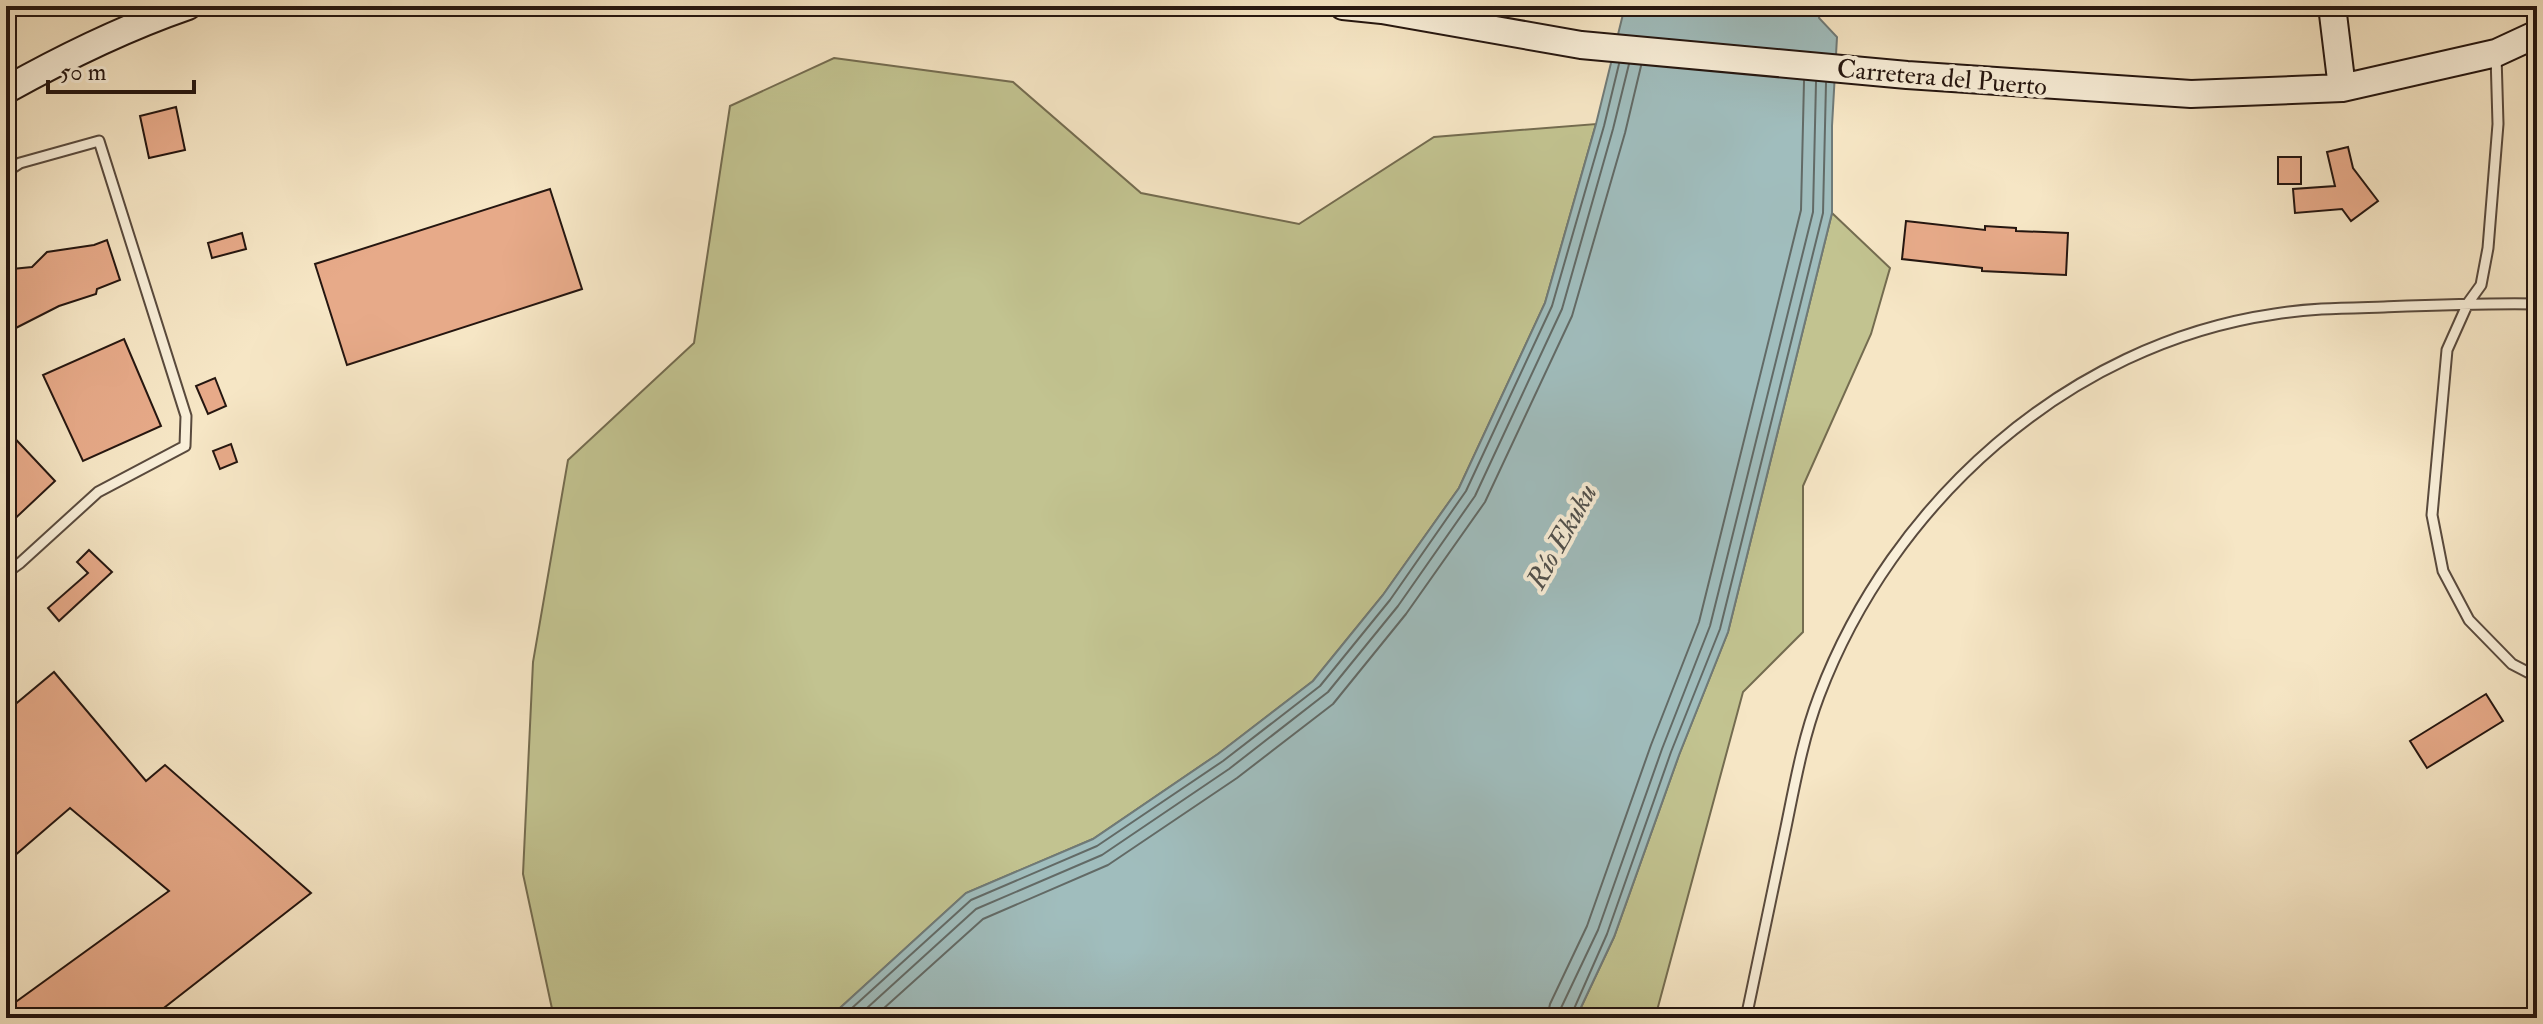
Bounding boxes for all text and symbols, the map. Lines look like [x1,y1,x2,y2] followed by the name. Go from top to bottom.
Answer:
[48,44,194,94] scale bar
[1836,53,2048,103] street label: Carretera del Puerto
[60,57,107,88] text: 50 m
[1519,478,1605,596] water label: Río Ekuku

